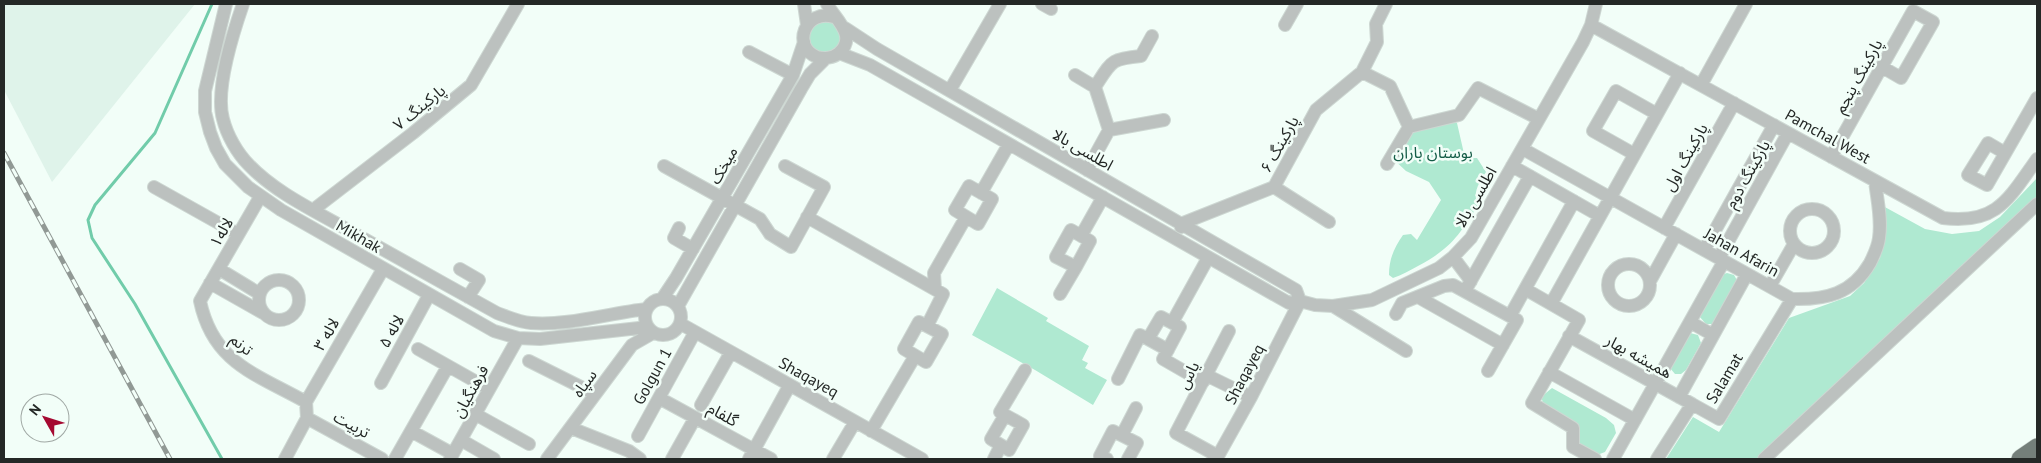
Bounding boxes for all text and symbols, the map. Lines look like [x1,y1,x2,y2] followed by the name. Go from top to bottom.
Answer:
[1829,35,1889,118] street label: پارکینگ پنجم
[389,80,450,135] street label: پارکینگ ۷
[1782,104,1875,168] street label: Pamchal West
[1255,112,1304,176] street label: پارکینگ ۶
[1658,119,1713,195] street label: پارکینگ اول
[1049,123,1117,175] street label: اطلسی بالا
[1720,136,1777,213] street label: پارکینگ دوم
[1393,142,1473,162] park label: بوستان باران
[704,143,742,187] street label: میخک
[1449,163,1501,231] street label: اطلسی بالا
[205,214,237,250] street label: لاله۱
[333,215,385,257] street label: Mikhak
[1700,223,1783,281] street label: Jahan Afarin
[374,311,408,351] street label: لاله ۵
[309,314,343,354] street label: لاله ۳
[224,329,258,362] street label: ترنم
[1601,329,1676,382] street label: همیشه بهار
[1220,340,1268,408] street label: Shaqayeq
[628,344,676,408] street label: Golgun 1
[1701,349,1747,407] street label: Salamat
[775,352,843,402] street label: Shaqayeq
[1173,358,1203,392] street label: یاس
[447,361,493,421] street label: فرهنگیان
[567,365,602,402] street label: سپاه
[20,393,70,443] north arrow
[703,398,742,433] street label: گلفام
[25,401,45,419] text: N
[330,406,374,442] street label: تربیت

